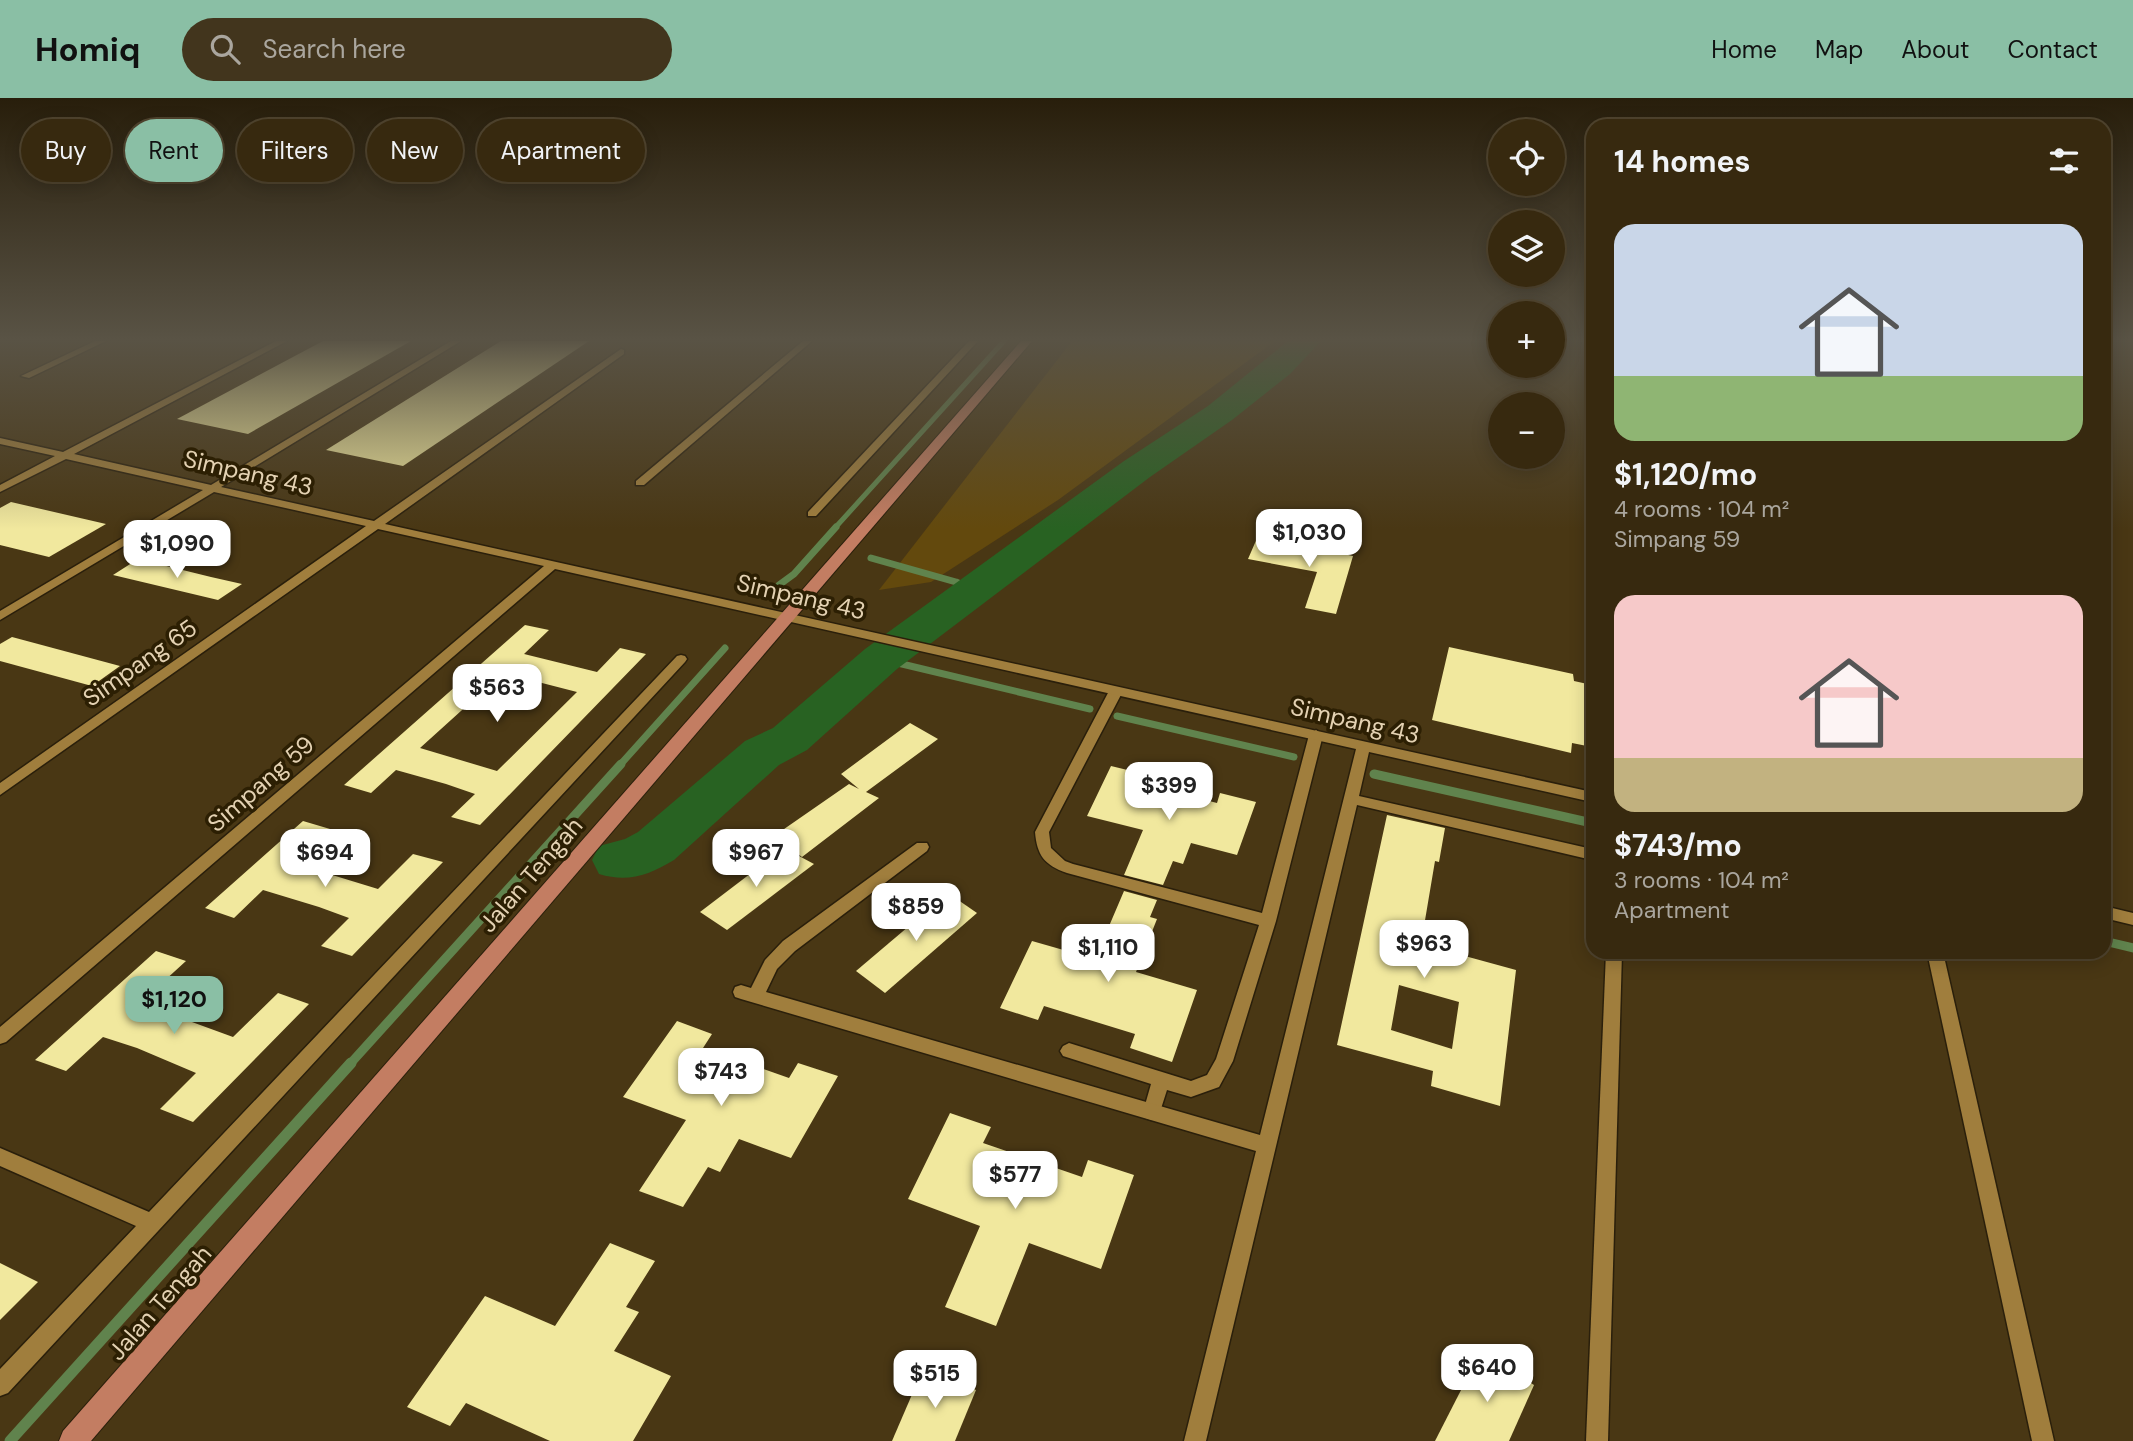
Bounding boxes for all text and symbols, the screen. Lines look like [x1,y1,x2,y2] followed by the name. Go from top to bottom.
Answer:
[182,18,672,81] search box
[35,28,140,71] text: Homiq
[206,30,244,68] icon: search
[262,32,406,66] text: Search here
[1711,34,1777,65] text: Home
[1815,34,1863,65] text: Map
[1901,34,1970,65] text: About
[2008,34,2098,65] text: Contact
[21,119,111,182] chip: Buy
[125,119,223,182] chip: Rent
[237,119,353,182] chip: Filters
[367,119,463,182] chip: New
[477,119,645,182] chip: Apartment
[1488,119,1565,469] map controls
[1488,119,1565,196] button: locate
[1614,142,1751,181] text: 14 homes
[2045,142,2083,180] icon: filters
[1488,210,1565,287] button: layers
[1786,269,1912,395] icon: home
[1488,301,1565,378] button: +
[1488,392,1565,469] button: −
[181,443,316,502] street label: Simpang 43
[1614,455,1757,494] text: $1,120/mo
[1614,494,1789,524] text: 4 rooms · 104 m²
[1252,510,1366,569] pin: $1,030
[1272,517,1346,547] text: $1,030
[120,520,234,580] pin: $1,090
[1614,524,1740,554] text: Simpang 59
[140,528,214,558] text: $1,090
[734,567,869,626] street label: Simpang 43
[77,612,203,713] street label: Simpang 65
[1786,640,1912,766] icon: home
[456,664,538,724] pin: $563
[469,672,525,702] text: $563
[1288,691,1423,750] street label: Simpang 43
[201,729,321,839] street label: Simpang 59
[1128,762,1210,822] pin: $399
[1141,770,1197,800] text: $399
[472,811,589,939] street label: Jalan Tengah
[1614,826,1742,865] text: $743/mo
[284,830,366,889] pin: $694
[715,830,797,889] pin: $967
[296,837,354,867] text: $694
[728,837,784,867] text: $967
[1614,865,1789,895] text: 3 rooms · 104 m²
[875,884,957,943] pin: $859
[888,891,944,921] text: $859
[1614,895,1729,925] text: Apartment
[1383,920,1465,980] pin: $963
[1051,924,1165,984] pin: $1,110
[1396,928,1452,958] text: $963
[1078,932,1138,962] text: $1,110
[117,976,231,1036] pin: $1,120
[141,984,207,1014] text: $1,120
[680,1048,762,1108] pin: $743
[694,1056,748,1086] text: $743
[974,1152,1056,1211] pin: $577
[989,1159,1041,1189] text: $577
[101,1239,218,1367] street label: Jalan Tengah
[1446,1344,1528,1404] pin: $640
[894,1350,976,1410] pin: $515
[1457,1352,1517,1382] text: $640
[910,1358,960,1388] text: $515

